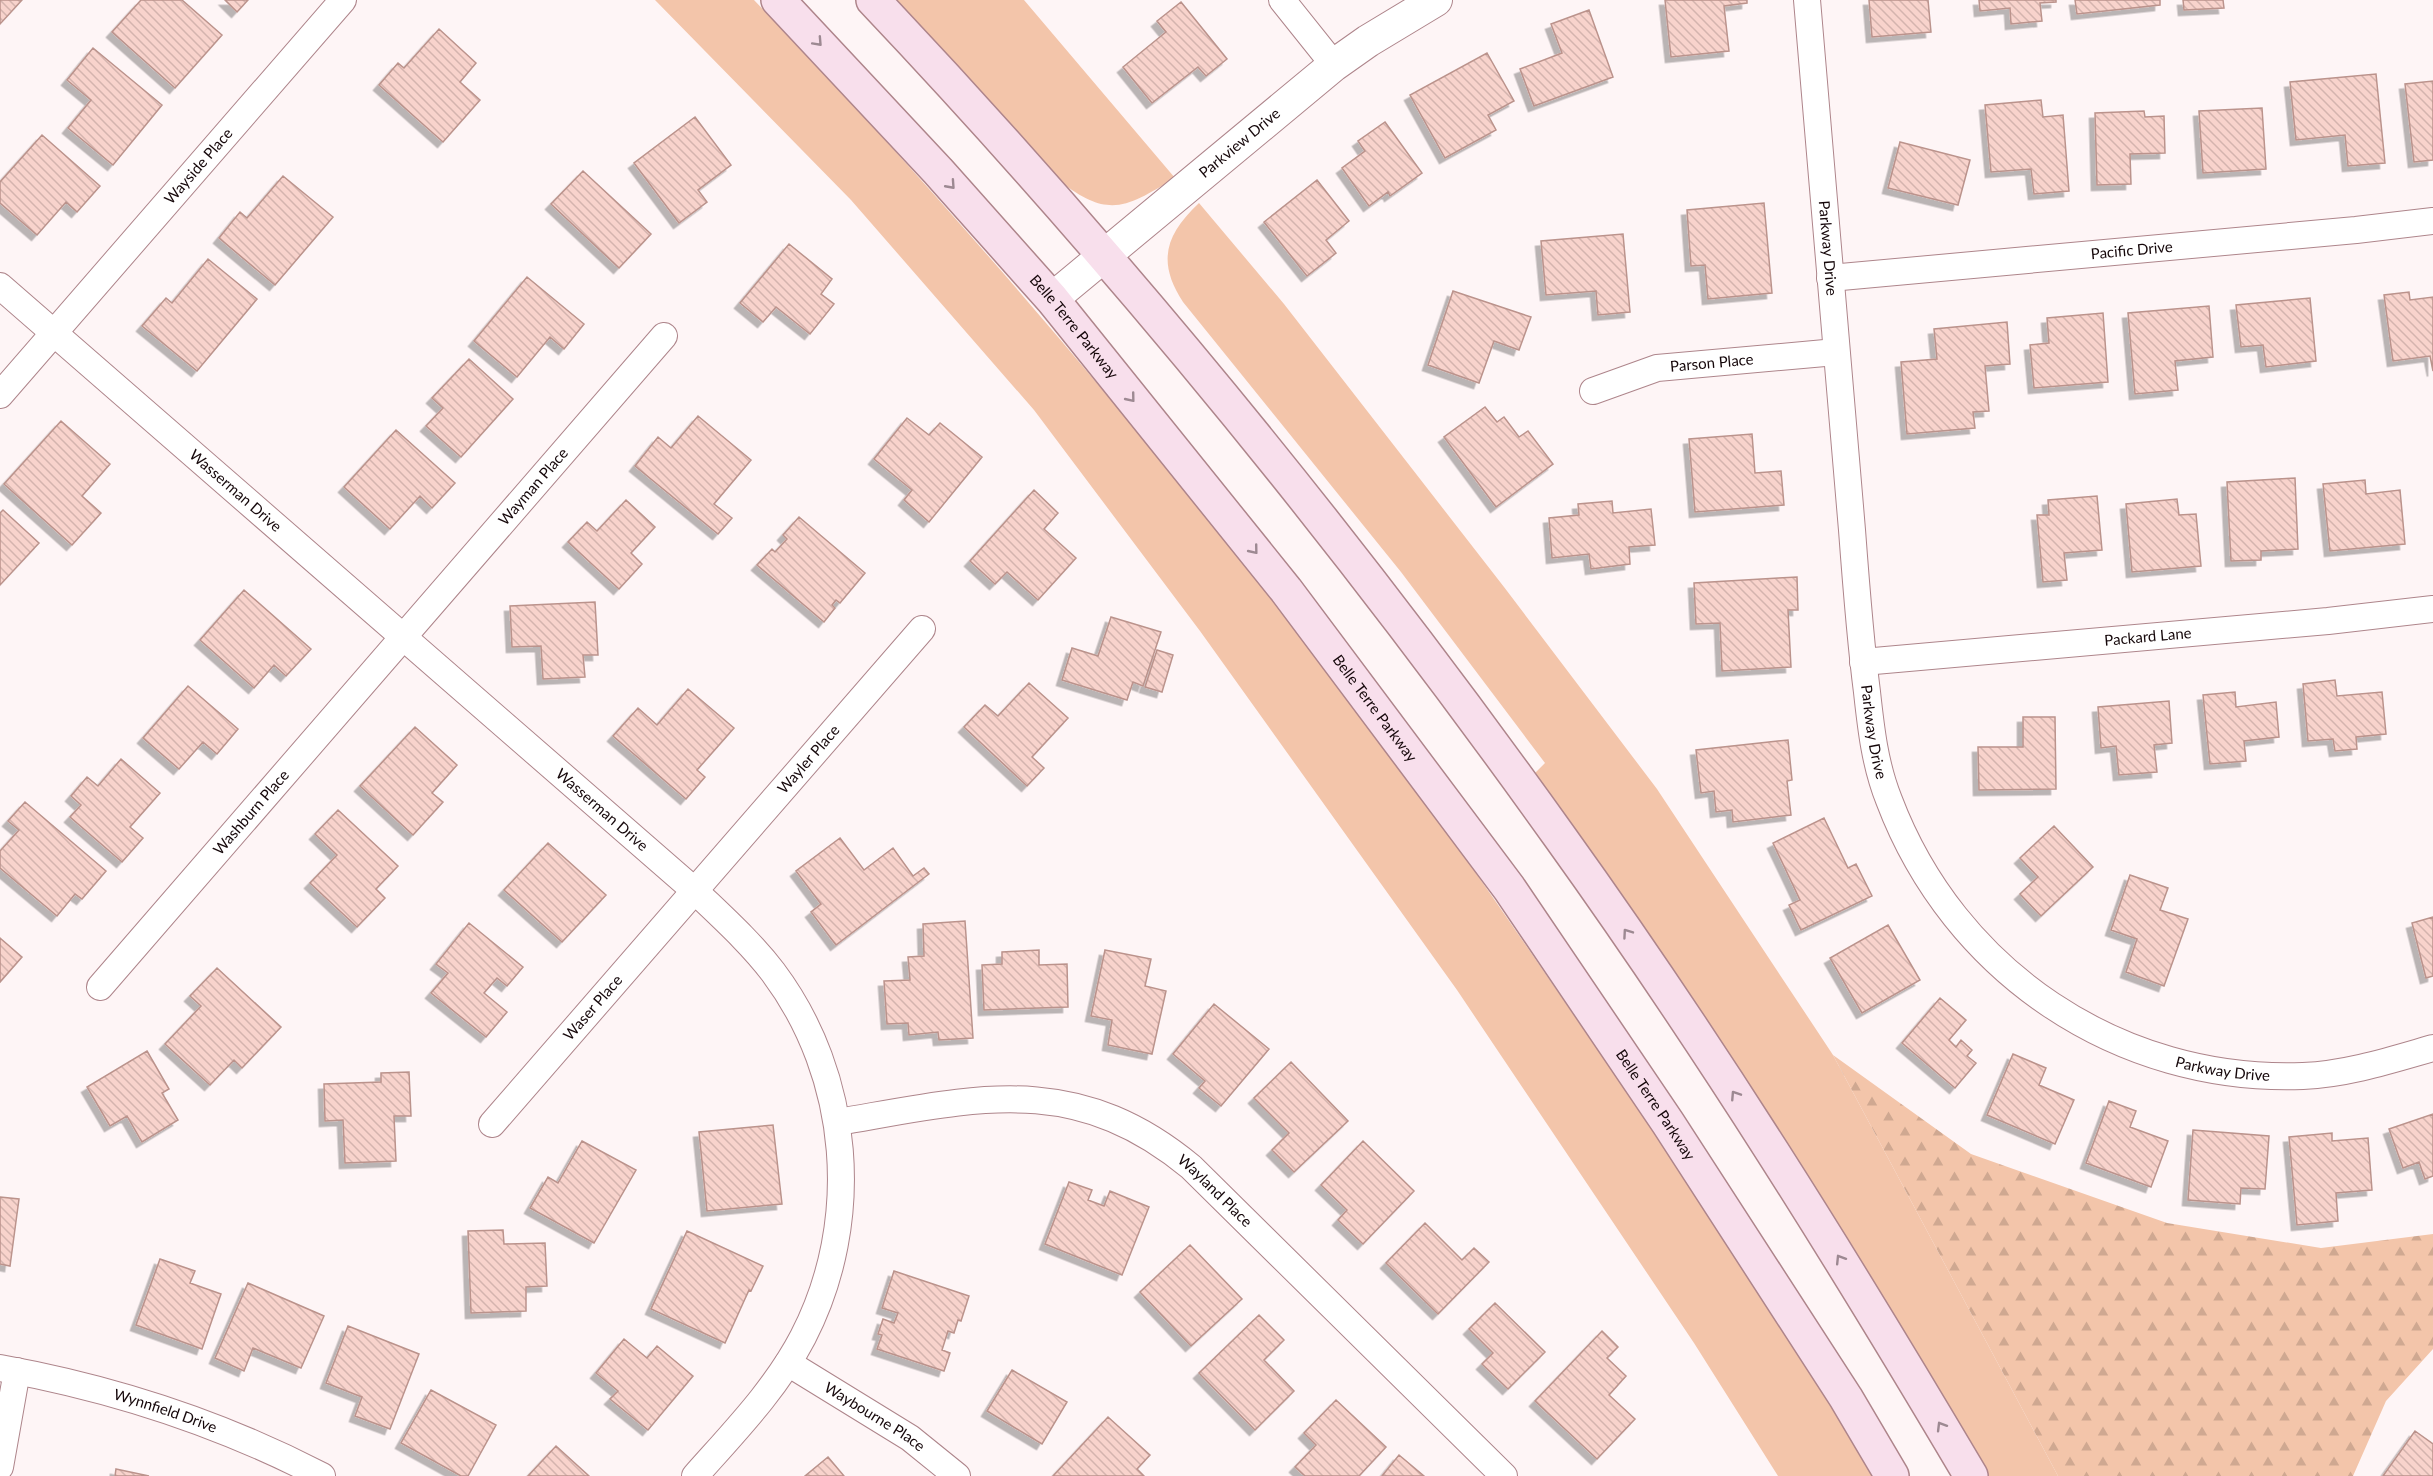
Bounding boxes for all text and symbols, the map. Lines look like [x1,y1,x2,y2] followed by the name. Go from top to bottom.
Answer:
[811,36,822,46] one-way arrow
[1195,104,1283,181] street label: Parkview Drive
[160,124,236,207] street label: Wayside Place
[944,178,955,189] one-way arrow
[1816,200,1842,296] street label: Parkway Drive
[2090,237,2174,262] street label: Pacific Drive
[1027,271,1123,382] street label: Belle Terre Parkway
[1669,349,1754,375] street label: Parson Place
[1124,391,1135,402] one-way arrow
[494,444,571,528] street label: Wayman Place
[186,445,286,535] street label: Wasserman Drive
[1246,543,1257,554] one-way arrow
[2103,623,2192,649] street label: Packard Lane
[1330,651,1422,765] street label: Belle Terre Parkway
[1858,684,1891,781] street label: Parkway Drive
[773,721,843,797] street label: Wayler Place
[553,764,652,854] street label: Wasserman Drive
[209,766,292,858] street label: Washburn Place
[1623,928,1634,939] one-way arrow
[559,971,625,1043] street label: Waser Place
[1613,1046,1700,1163] street label: Belle Terre Parkway
[2174,1052,2271,1084] street label: Parkway Drive
[1731,1091,1742,1102] one-way arrow
[1175,1150,1256,1230] street label: Wayland Place
[1836,1255,1848,1265] one-way arrow
[821,1378,929,1455] street label: Waybourne Place
[112,1385,220,1436] street label: Wynnfield Drive
[1937,1422,1949,1432] one-way arrow

